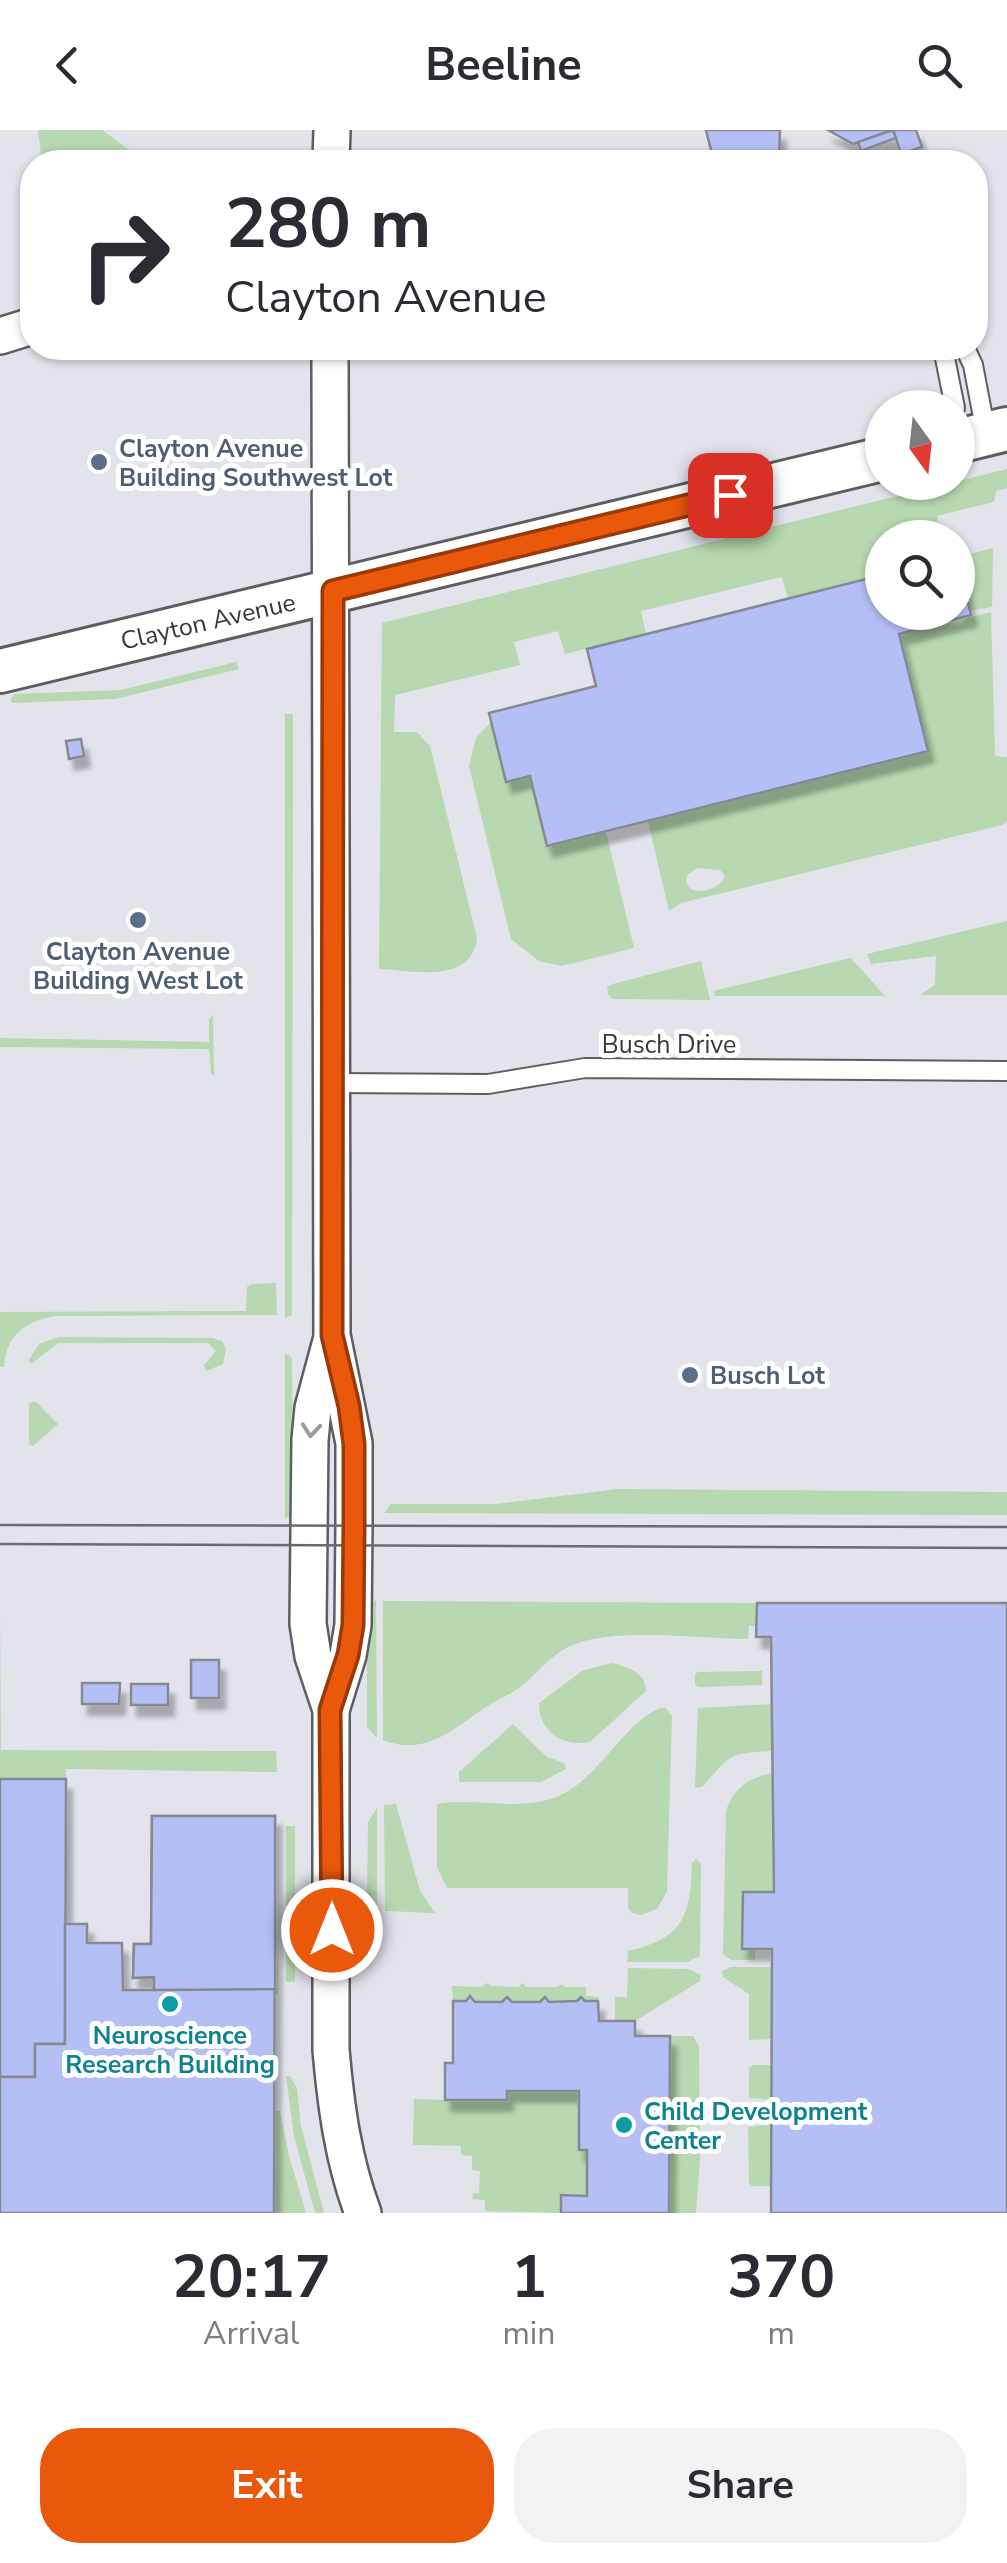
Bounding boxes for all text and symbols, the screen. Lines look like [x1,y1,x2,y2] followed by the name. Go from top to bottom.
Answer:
[425,35,582,96] text: Beeline
[40,38,95,93] icon: back
[912,38,967,93] icon: search
[225,176,431,272] text: 280 m
[60,190,190,320] icon: right
[225,267,547,328] text: Clayton Avenue
[865,390,975,500] north arrow
[865,390,975,630] map controls
[119,432,393,495] place label: Clayton Avenue Building Southwest Lot
[88,451,110,473] marker: Clayton Avenue Building Southwest Lot
[688,453,773,538] pin
[703,468,758,523] icon: arrive
[865,520,975,630] button: search
[117,585,299,659] street label: Clayton Avenue
[127,909,149,931] marker: Clayton Avenue Building West Lot
[33,935,243,998] place label: Clayton Avenue Building West Lot
[602,1028,736,1062] street label: Busch Drive
[710,1359,825,1393] place label: Busch Lot
[679,1364,701,1386] marker: Busch Lot
[301,1423,323,1439] one-way arrow
[280,1878,384,1982] position arrow
[159,1993,181,2015] marker: Neuroscience Research Building
[65,2019,275,2082] place label: Neuroscience Research Building
[644,2095,868,2158] place label: Child Development Center
[613,2114,635,2136] marker: Child Development Center
[172,2236,331,2318] text: 20:17
[511,2236,547,2318] text: 1
[727,2236,835,2318] text: 370
[203,2312,299,2355] text: Arrival
[502,2312,555,2355] text: min
[767,2312,795,2355] text: m
[40,2428,494,2543] button: Exit
[514,2428,967,2543] button: Share

